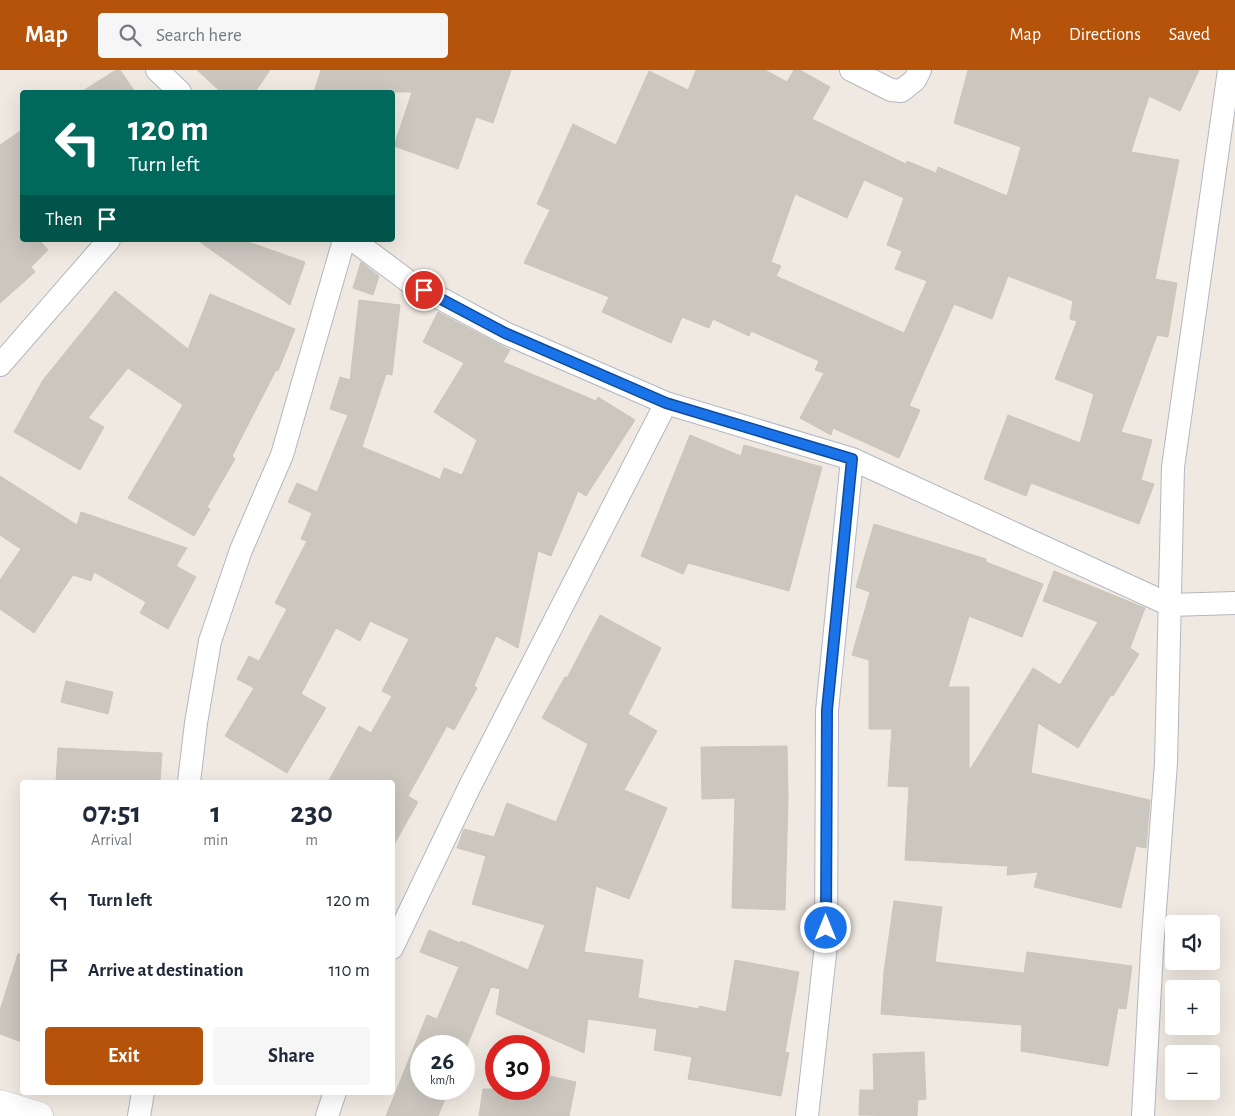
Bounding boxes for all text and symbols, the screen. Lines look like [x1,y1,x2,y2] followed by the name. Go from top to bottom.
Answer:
[98,13,448,58] search box
[116,21,144,49] icon: search
[25,23,68,47] text: Map
[156,26,242,45] text: Search here
[1010,26,1041,44] text: Map
[1069,26,1141,44] text: Directions
[1169,26,1210,44] text: Saved
[45,110,110,175] icon: left
[128,112,209,147] text: 120 m
[128,153,200,175] text: Turn left
[93,205,121,233] icon: arrive
[45,210,83,229] text: Then
[403,269,445,311] pin
[410,276,438,304] icon: arrive
[82,798,141,828] text: 07:51
[210,798,221,828] text: 1
[290,798,333,828] text: 230
[91,832,132,848] text: Arrival
[203,832,228,848] text: min
[305,832,318,848] text: m
[45,886,73,914] icon: left
[88,891,152,910] text: Turn left
[326,891,370,910] text: 120 m
[799,901,851,953] position arrow
[1165,915,1220,1100] map controls
[1165,915,1220,970] button: sound
[45,956,73,984] icon: arrive
[88,961,244,980] text: Arrive at destination
[329,961,370,980] text: 110 m
[1165,980,1220,1035] button: +
[45,1027,203,1085] button: Exit
[213,1027,370,1085] button: Share
[485,1035,550,1100] speed limit sign: 30
[1165,1045,1220,1100] button: −
[431,1049,454,1074] text: 26
[430,1074,455,1086] text: km/h

